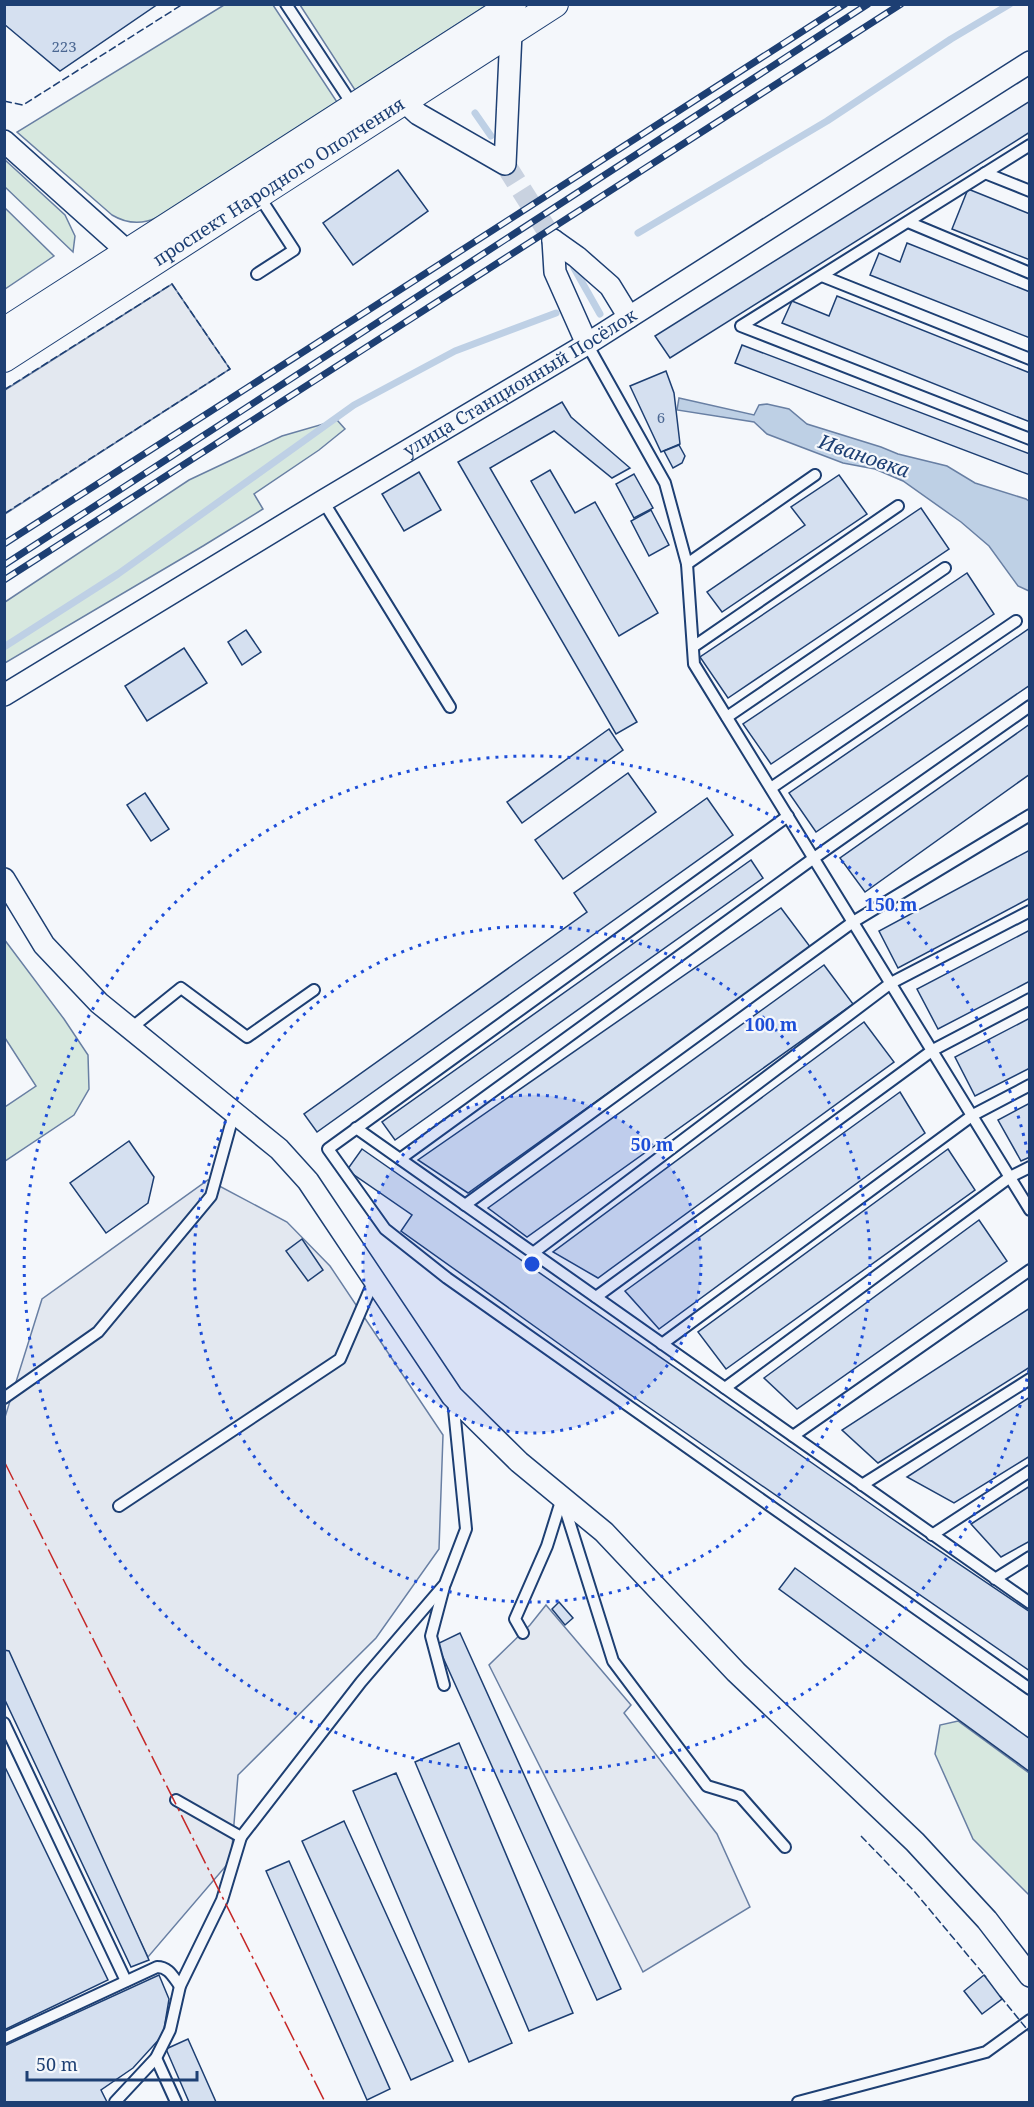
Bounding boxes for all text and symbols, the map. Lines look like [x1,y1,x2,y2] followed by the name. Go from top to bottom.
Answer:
[51,36,77,56] house number: 223
[148,91,409,271] street label: проспект Народного Ополчения
[398,302,641,462] street label: улица Станционный Посёлок
[657,407,665,427] house number: 6
[814,427,913,484] water label: Ивановка
[865,892,918,916] text: 150 m
[745,1012,798,1036] text: 100 m
[631,1132,674,1156] text: 50 m
[522,1254,542,1274] centre of rings
[27,2044,196,2082] scale bar
[36,2052,78,2076] text: 50 m

